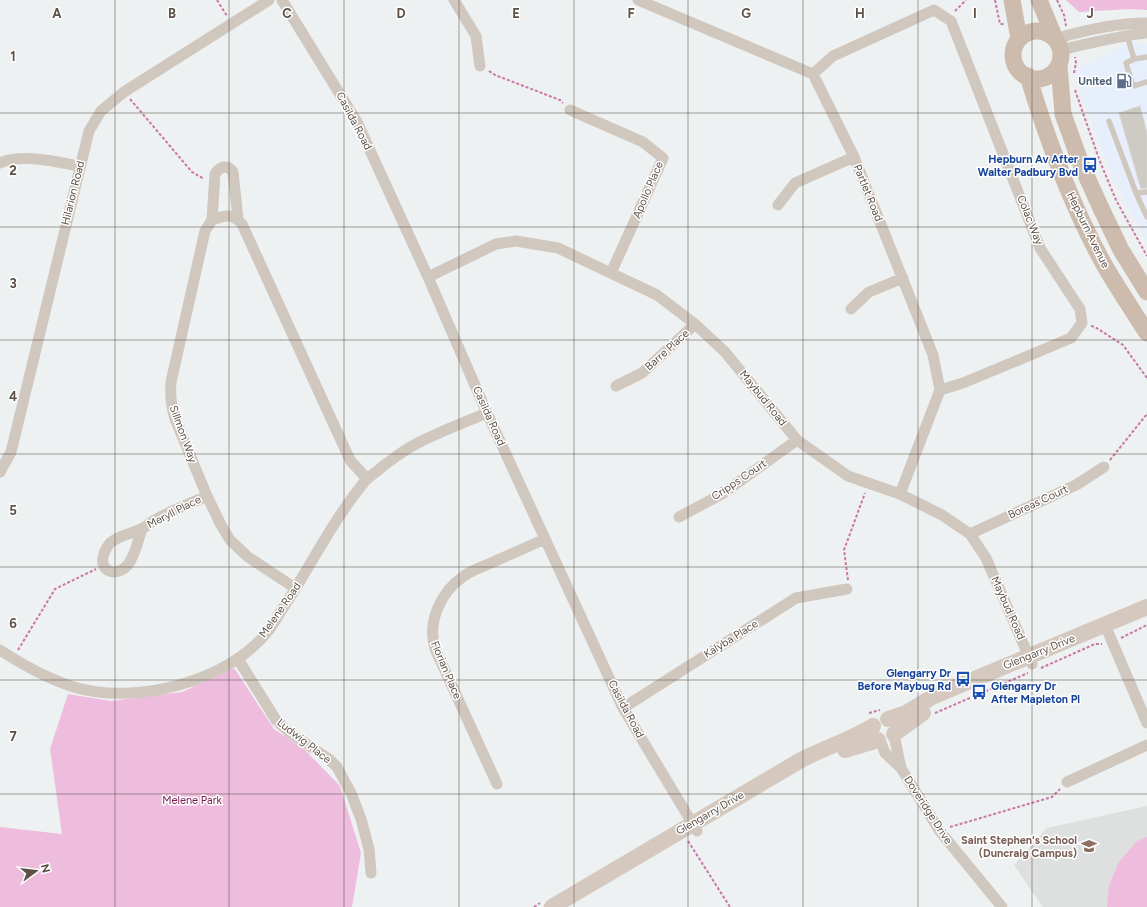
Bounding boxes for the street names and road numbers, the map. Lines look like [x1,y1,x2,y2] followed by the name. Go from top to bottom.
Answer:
[333,90,375,152] street label: Casilda Road
[59,160,87,226] street label: Hilarion Road
[630,160,666,220] street label: Apollo Place
[851,163,885,223] street label: Partlet Road
[1064,190,1112,270] street label: Hepburn Avenue
[1014,193,1046,247] street label: Colac Way
[642,327,692,373] street label: Barre Place
[737,368,789,428] street label: Maybud Road
[470,384,508,448] street label: Casilda Road
[167,404,199,465] street label: Sillmon Way
[709,457,769,503] street label: Cripps Court
[1006,482,1070,522] street label: Boreas Court
[145,493,203,531] street label: Meryll Place
[988,574,1028,642] street label: Maybud Road
[256,580,304,640] street label: Melene Road
[701,617,761,661] street label: Kalyba Place
[1001,632,1077,672] street label: Glengarry Drive
[428,639,464,701] street label: Florian Place
[605,678,647,740] street label: Casilda Road
[274,716,334,766] street label: Ludwig Place
[901,773,955,847] street label: Doveridge Drive
[674,788,746,838] street label: Glengarry Drive

